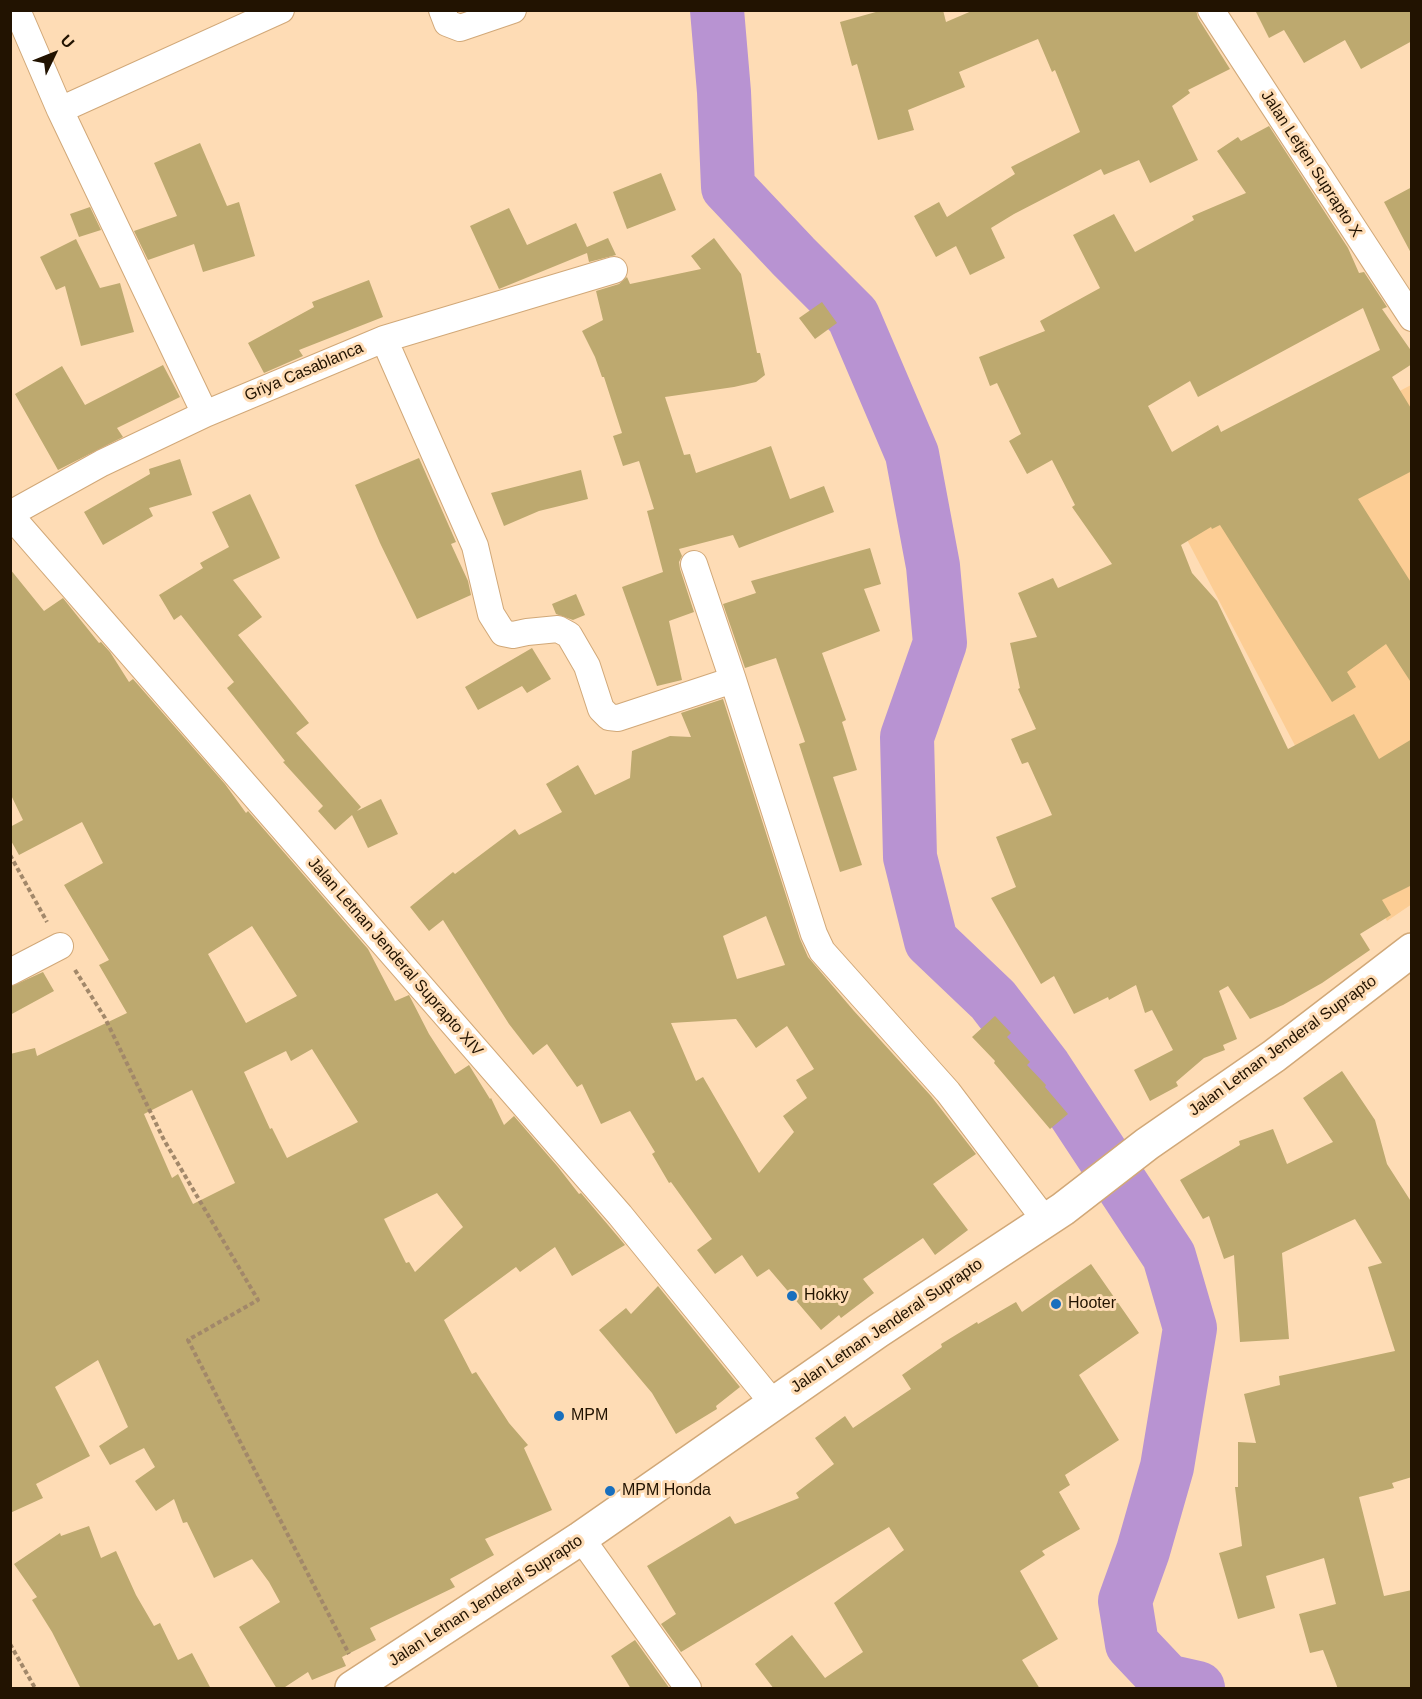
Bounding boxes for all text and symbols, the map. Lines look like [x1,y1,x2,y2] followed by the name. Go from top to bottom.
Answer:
[24,24,84,84] north arrow
[57,31,78,51] text: U
[1256,87,1366,241] street label: Jalan Letjen Suprapto X
[242,338,366,406] street label: Griya Casablanca
[303,854,487,1060] street label: Jalan Letnan Jenderal Suprapto XIV
[1186,972,1380,1120] street label: Jalan Letnan Jenderal Suprapto
[788,1255,986,1397] street label: Jalan Letnan Jenderal Suprapto
[804,1286,848,1306] place label: Hokky
[785,1289,799,1303] marker: Hokky
[1068,1294,1116,1314] place label: Hooter
[1049,1297,1063,1311] marker: Hooter
[571,1406,608,1426] place label: MPM
[552,1409,566,1423] marker: MPM
[622,1481,711,1501] place label: MPM Honda
[603,1484,617,1498] marker: MPM Honda
[386,1531,586,1671] street label: Jalan Letnan Jenderal Suprapto

